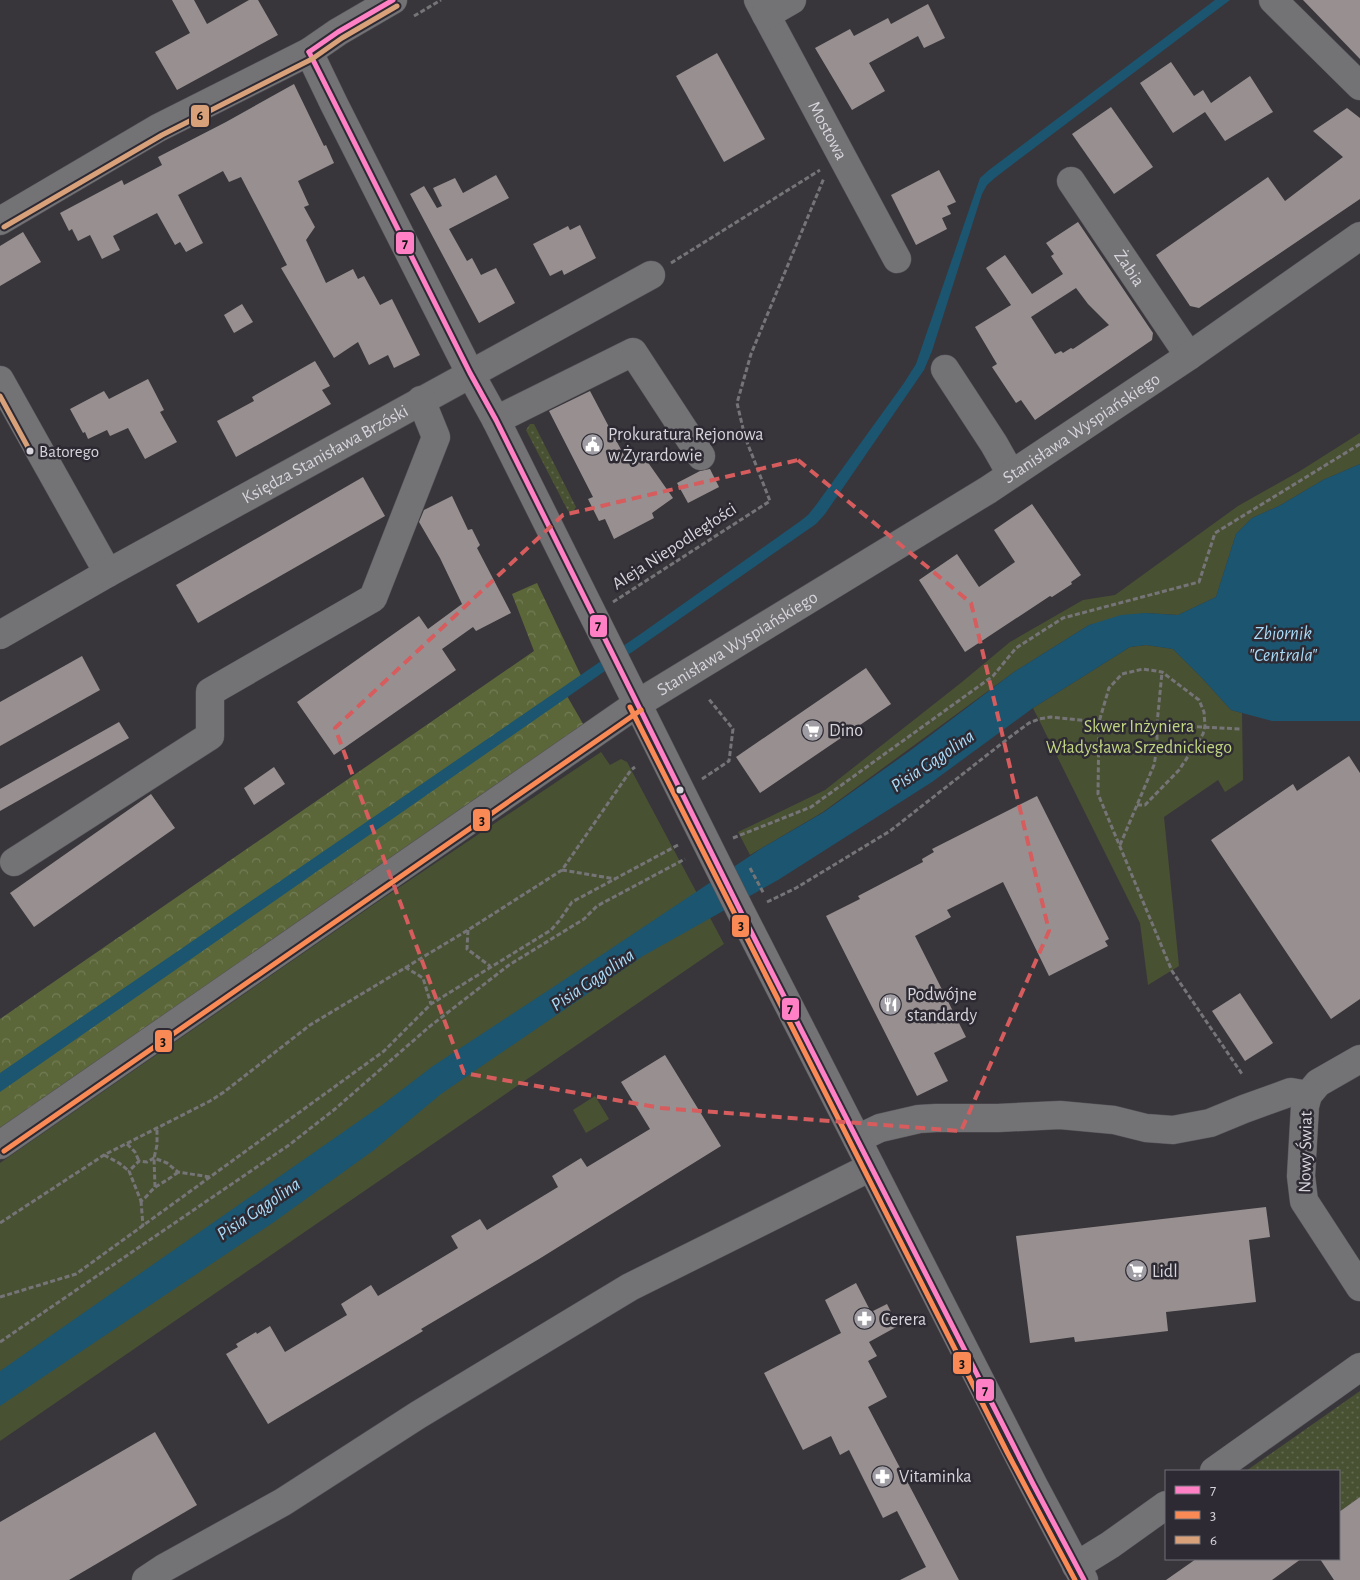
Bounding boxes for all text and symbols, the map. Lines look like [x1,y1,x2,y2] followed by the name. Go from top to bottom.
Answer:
[804,99,850,163] street label: Mostowa
[190,104,210,128] line badge: 6
[197,109,204,123] text: 6
[395,231,415,255] line badge: 7
[402,237,408,251] text: 7
[1110,246,1147,290] street label: Żabia
[1000,370,1164,487] street label: Stanisława Wyspiańskiego
[239,402,412,508] street label: Księdza Stanisława Brzóski
[608,426,764,465] place label: Prokuratura Rejonowa w Żyrardowie
[580,432,604,456] public building icon: Prokuratura Rejonowa w Żyrardowie
[39,443,99,460] place label: Batorego
[25,446,35,456] marker: Batorego
[609,500,740,594] street label: Aleja Niepodległości
[654,588,821,700] street label: Stanisława Wyspiańskiego
[589,614,608,638] line badge: 7
[595,619,601,633] text: 7
[1249,624,1318,665] water label: Zbiornik "Centrala"
[801,718,825,742] supermarket icon: Dino
[1046,718,1232,757] park label: Skwer Inżyniera Władysława Srzednickiego
[829,722,863,740] place label: Dino
[888,727,978,796] water label: Pisia Gągolina
[675,785,685,795] unlabelled marker
[472,808,491,832] line badge: 3
[479,814,485,828] text: 3
[731,914,750,938] line badge: 3
[738,919,744,933] text: 3
[548,946,638,1015] water label: Pisia Gągolina
[907,986,977,1025] place label: Podwójne standardy
[879,992,903,1016] restaurant icon: Podwójne standardy
[781,997,800,1021] line badge: 7
[787,1002,793,1016] text: 7
[154,1029,173,1053] line badge: 3
[160,1035,166,1049] text: 3
[1293,1111,1316,1193] street label: Nowy Świat
[214,1175,304,1244] water label: Pisia Gągolina
[1124,1259,1148,1283] supermarket icon: Lidl
[1152,1263,1178,1281] place label: Lidl
[853,1307,877,1331] pharmacy icon: Cerera
[881,1311,926,1329] place label: Cerera
[952,1351,972,1375] line badge: 3
[959,1357,965,1371] text: 3
[975,1378,995,1402] line badge: 7
[982,1384,988,1398] text: 7
[871,1464,895,1488] pharmacy icon: Vitaminka
[899,1468,972,1486] place label: Vitaminka
[1165,1470,1340,1560] legend
[1210,1483,1216,1498] text: 7
[1210,1508,1216,1523] text: 3
[1210,1533,1217,1548] text: 6

